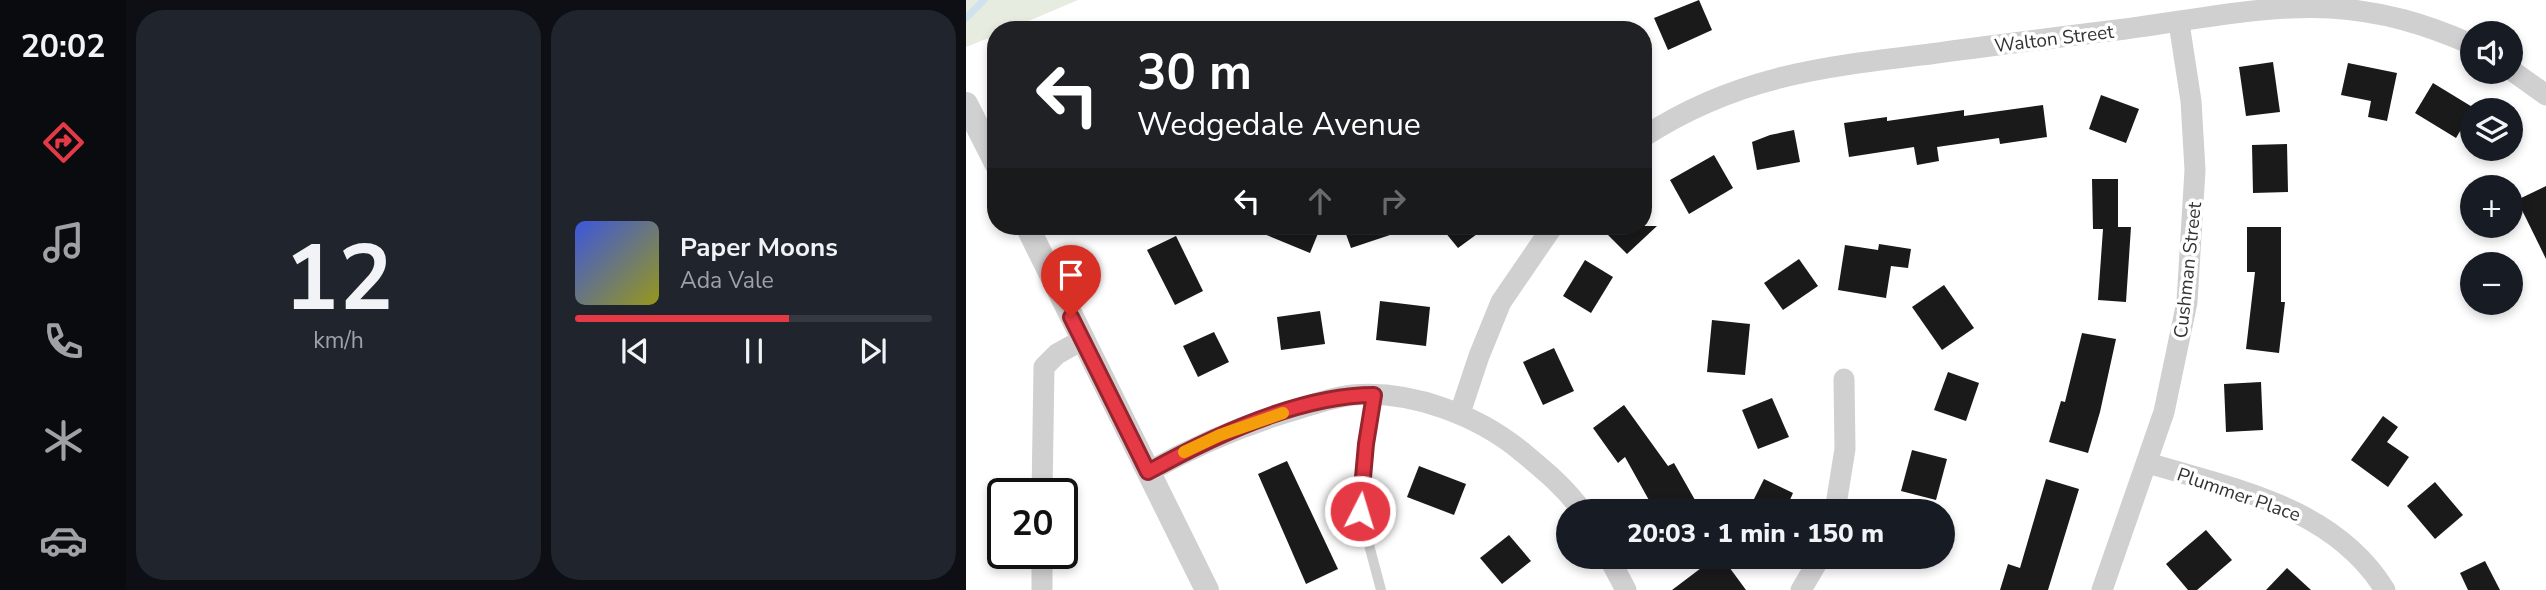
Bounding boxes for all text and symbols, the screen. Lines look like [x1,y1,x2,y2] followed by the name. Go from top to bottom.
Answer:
[1993,19,2116,59] street label: Walton Street
[2460,21,2523,315] map controls
[2460,21,2523,84] button: sound
[21,25,105,68] text: 20:02
[1137,39,1252,106] text: 30 m
[1022,49,1113,140] icon: left
[2460,98,2523,161] button: layers
[1137,103,1421,146] text: Wedgedale Avenue
[39,118,88,167] icon: directions
[2460,175,2523,238] button: +
[1228,182,1266,220] icon: left
[1301,182,1339,220] icon: ahead
[1374,182,1412,220] icon: right
[2168,200,2208,340] street label: Cushman Street
[284,217,393,341] text: 12
[39,218,88,267] icon: music
[680,230,838,265] text: Paper Moons
[1041,245,1101,317] pin
[2460,252,2523,315] button: −
[1052,256,1090,294] icon: arrive
[680,265,774,296] text: Ada Vale
[39,317,88,366] icon: phone
[313,325,364,356] text: km/h
[616,332,654,370] icon: previous
[735,332,773,370] icon: pause
[854,332,892,370] icon: next
[39,416,88,465] icon: climate
[2173,462,2304,528] street label: Plummer Place
[1323,474,1397,548] position arrow
[987,478,1078,569] speed limit sign: 20
[39,516,88,565] icon: car
[1627,516,1884,551] text: 20:03 · 1 min · 150 m

